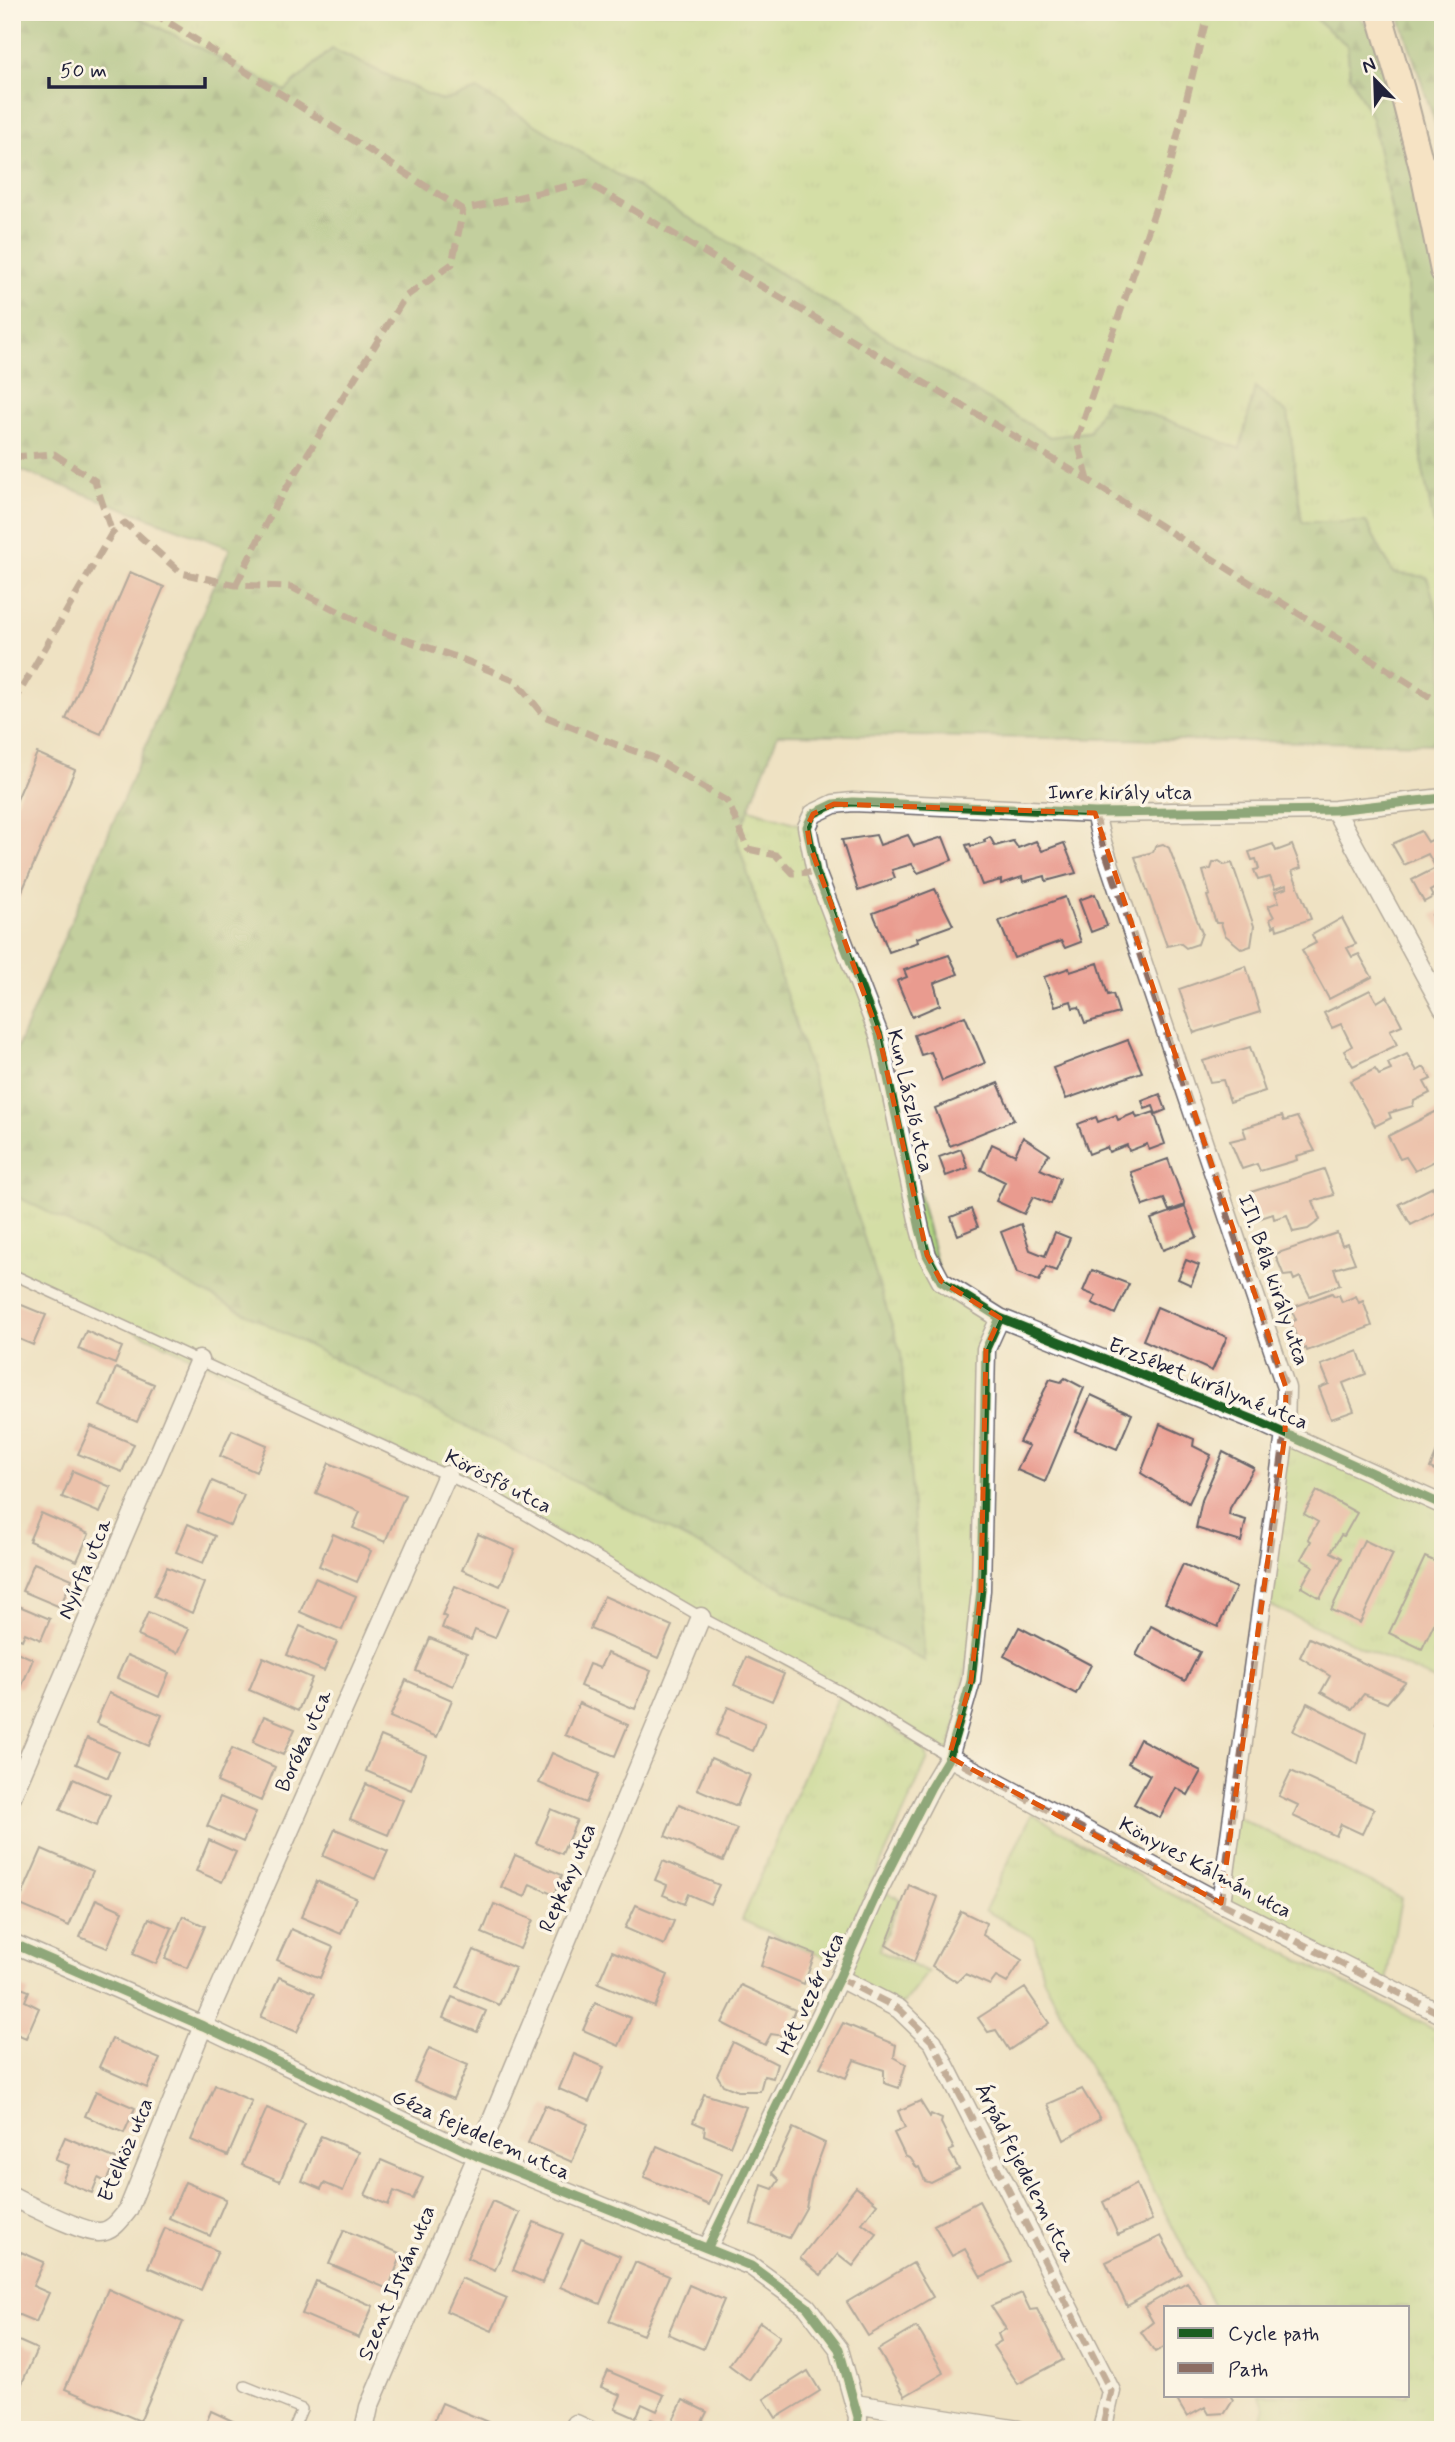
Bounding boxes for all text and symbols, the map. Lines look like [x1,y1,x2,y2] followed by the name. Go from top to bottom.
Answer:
[49,46,205,90] scale bar
[1340,46,1410,116] north arrow
[1358,52,1380,80] text: N
[60,57,107,85] text: 50 m
[1048,779,1192,807] street label: Imre király utca
[880,1027,940,1175] street label: Kun László utca
[1231,1191,1315,1369] street label: III. Béla király utca
[1104,1331,1312,1437] street label: Erzsébet királyné utca
[440,1443,556,1521] street label: Körösfő utca
[51,1514,119,1624] street label: Nyírfa utca
[269,1685,339,1797] street label: Boróka utca
[1114,1811,1296,1925] street label: Könyves Kálmán utca
[533,1819,603,1937] street label: Repkény utca
[770,1928,852,2060] street label: Hét vezér utca
[968,2079,1082,2267] street label: Árpád fejedelem utca
[387,2083,575,2187] street label: Géza fejedelem utca
[92,2094,160,2206] street label: Etelköz utca
[352,2201,442,2365] street label: Szent István utca
[1164,2306,1410,2396] legend
[1228,2320,1319,2348] text: Cycle path
[1228,2356,1268,2384] text: Path

